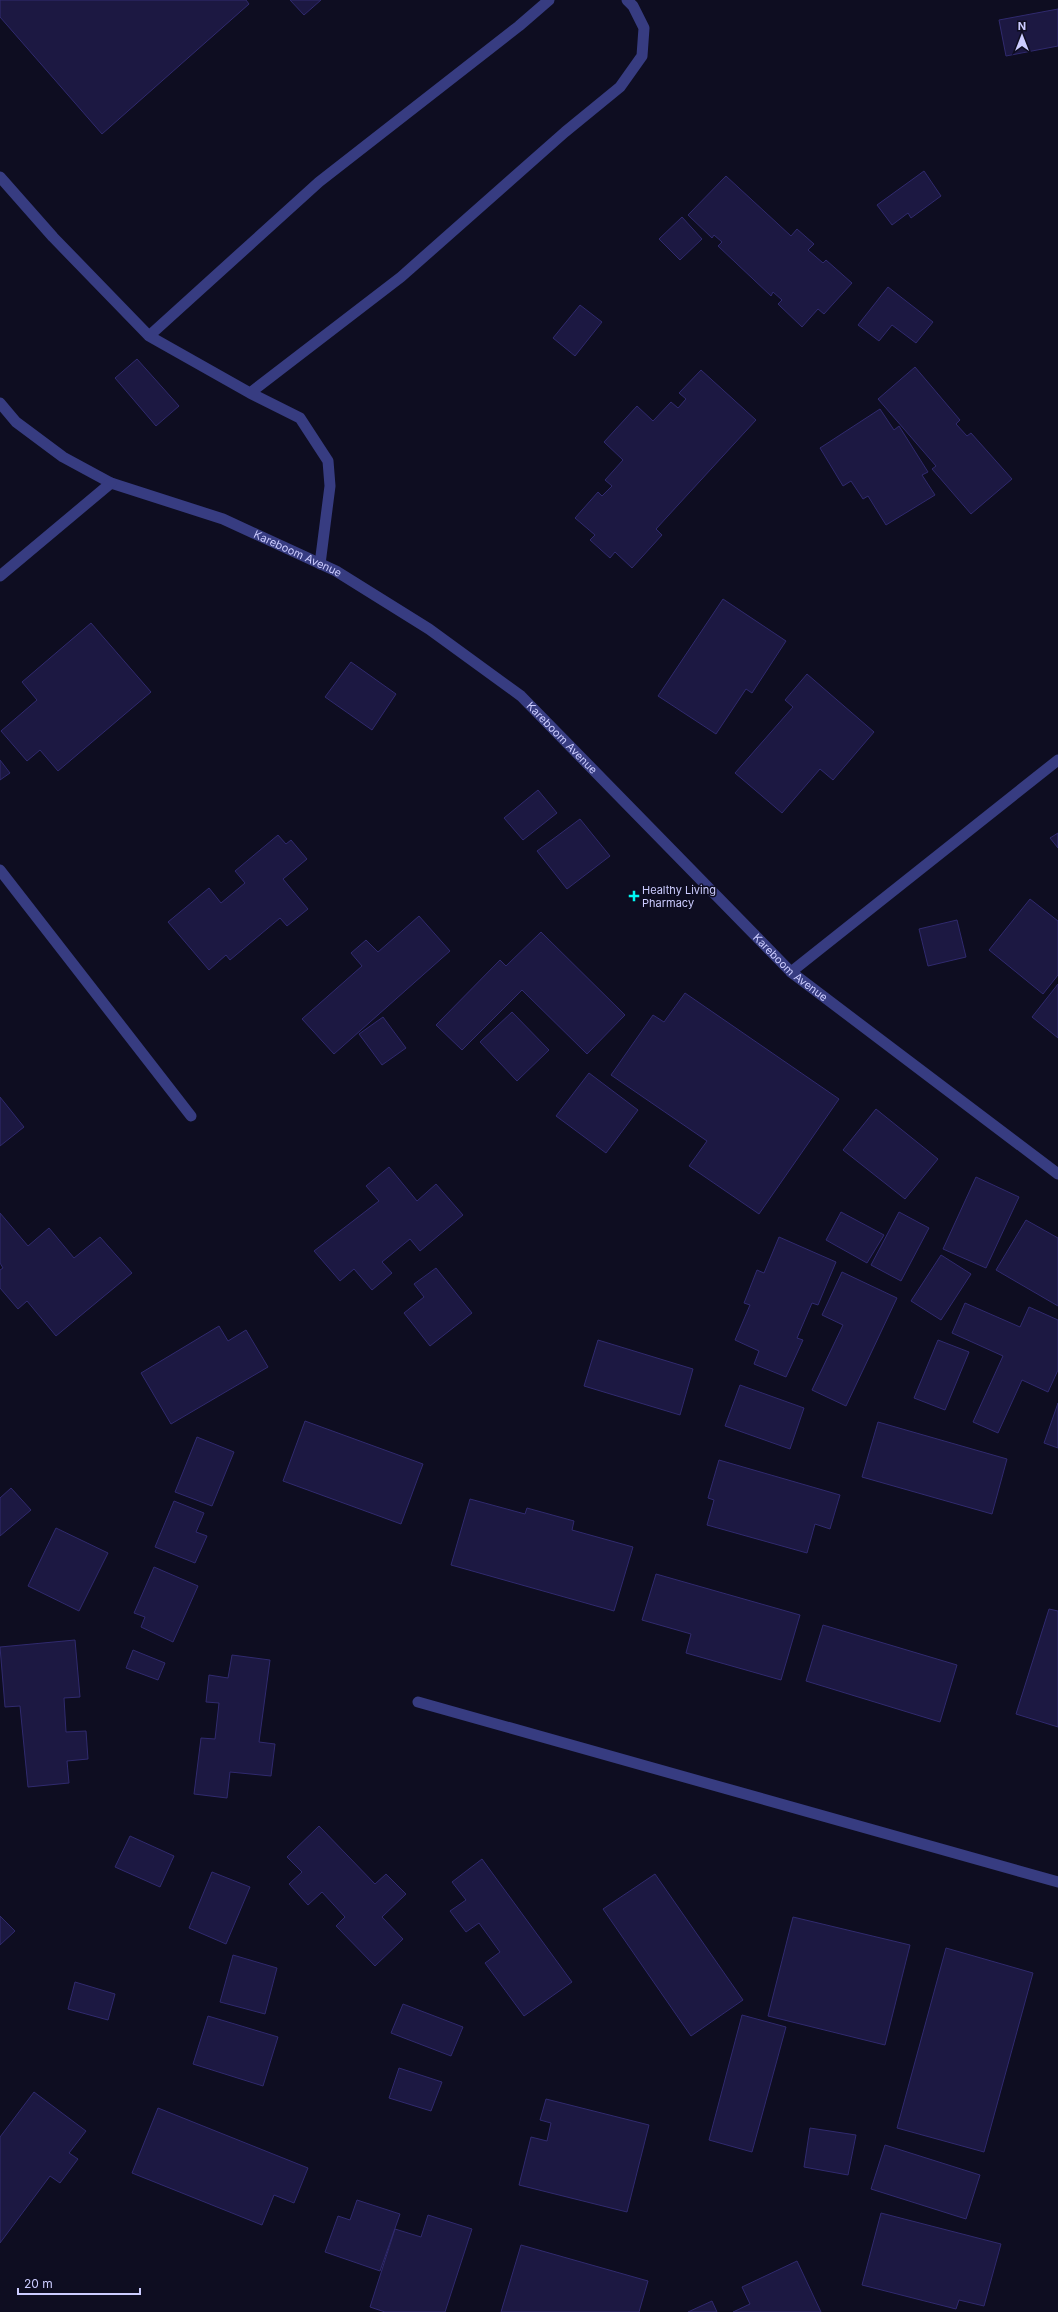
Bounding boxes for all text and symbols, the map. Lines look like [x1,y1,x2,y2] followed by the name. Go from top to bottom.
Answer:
[1002,16,1042,56] north arrow
[1018,19,1026,33] text: N
[252,527,344,580] street label: Kareboom Avenue
[524,699,600,777] street label: Kareboom Avenue
[642,883,716,910] place label: Healthy Living Pharmacy
[629,891,639,901] marker: Healthy Living Pharmacy
[750,930,830,1004] street label: Kareboom Avenue
[18,2270,140,2296] scale bar
[24,2276,53,2291] text: 20 m

